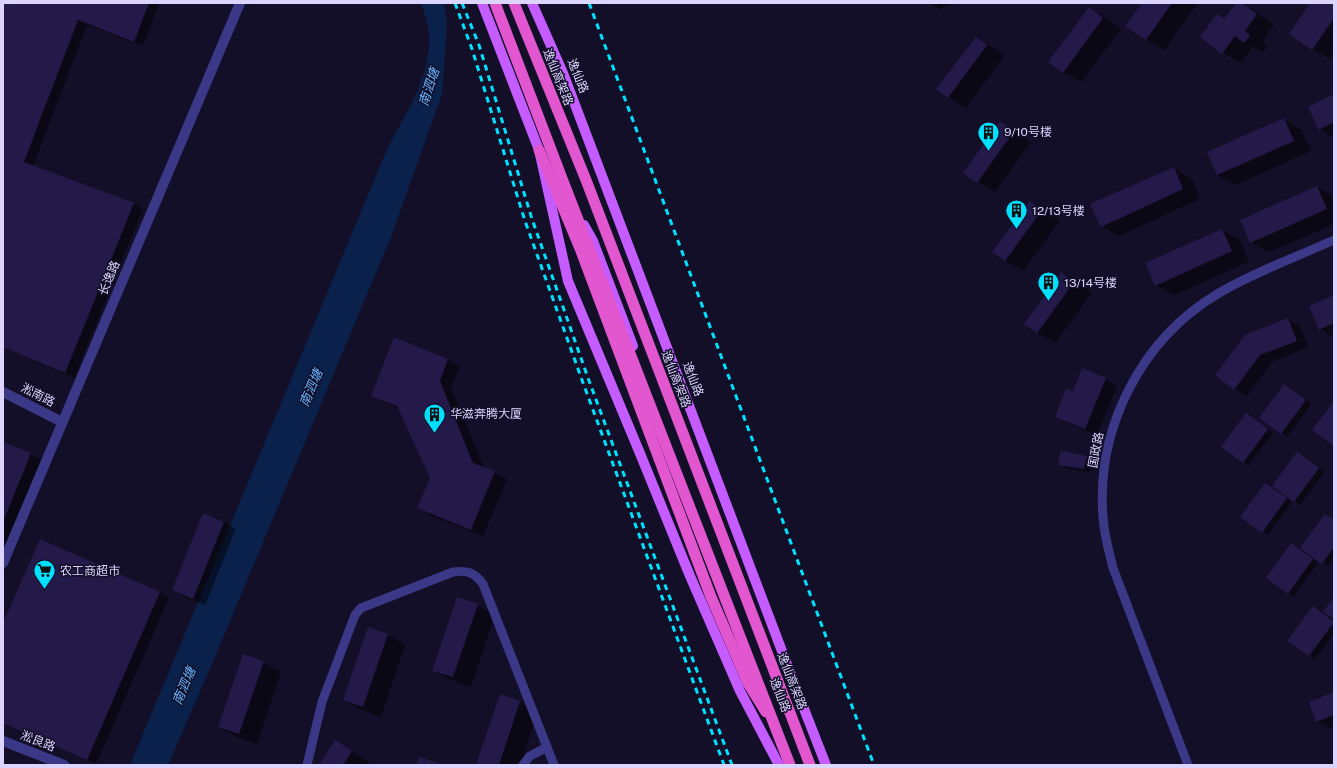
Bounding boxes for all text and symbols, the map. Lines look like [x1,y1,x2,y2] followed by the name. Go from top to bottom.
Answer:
[540,47,576,107] street label: 逸仙高架路
[565,57,591,95] street label: 逸仙路
[416,64,443,108] water label: 南泗塘
[975,119,1001,152] building icon: 9/10号楼
[1004,125,1052,139] place label: 9/10号楼
[1004,198,1030,231] building icon: 12/13号楼
[1032,204,1085,218] place label: 12/13号楼
[96,259,122,297] street label: 长逸路
[1036,270,1062,303] building icon: 13/14号楼
[1064,276,1117,290] place label: 13/14号楼
[659,348,693,410] street label: 逸仙高架路
[680,360,706,398] street label: 逸仙路
[296,365,326,409] water label: 南泗塘
[19,381,57,409] street label: 淞南路
[422,401,448,434] building icon: 华滋奔腾大厦
[450,407,522,421] place label: 华滋奔腾大厦
[1086,431,1106,469] street label: 国政路
[32,558,58,591] supermarket icon: 农工商超市
[60,564,120,578] place label: 农工商超市
[775,650,809,712] street label: 逸仙高架路
[169,663,199,707] water label: 南泗塘
[767,676,793,714] street label: 逸仙路
[19,728,57,754] street label: 淞良路

